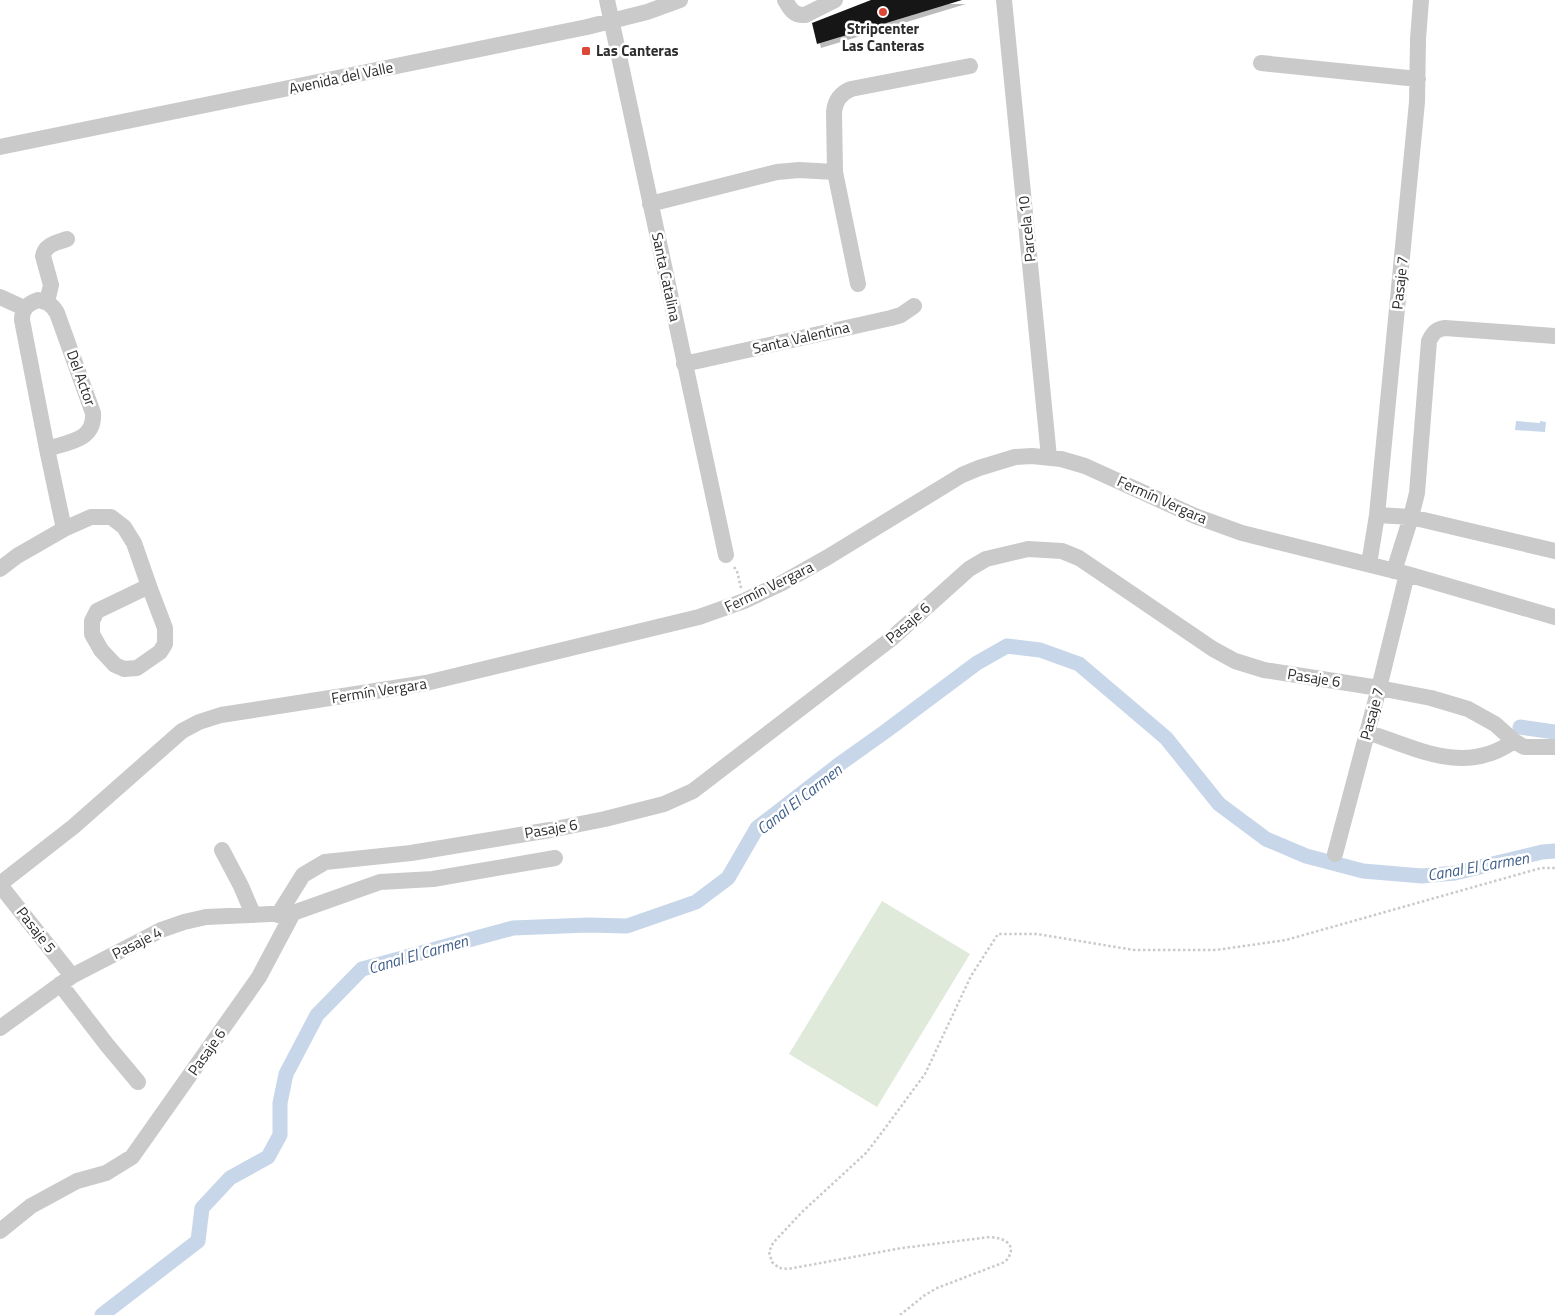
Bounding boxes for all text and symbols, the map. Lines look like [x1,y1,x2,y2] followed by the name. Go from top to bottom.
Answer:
[877,6,889,18] marker: Stripcenter Las Canteras
[842,17,924,57] place label: Stripcenter Las Canteras
[596,39,679,62] place label: Las Canteras
[580,45,592,57] marker: Las Canteras
[287,55,395,100] street label: Avenida del Valle
[1012,195,1041,263] street label: Parcela 10
[646,230,687,324] street label: Santa Catalina
[1385,255,1414,311] street label: Pasaje 7
[750,315,852,360] street label: Santa Valentina
[61,347,102,409] street label: Del Actor
[1113,469,1211,530] street label: Fermín Vergara
[720,555,818,618] street label: Fermín Vergara
[880,596,935,649] street label: Pasaje 6
[1286,662,1342,693] street label: Pasaje 6
[330,672,429,709] street label: Fermín Vergara
[1353,685,1390,743] street label: Pasaje 7
[751,757,848,840] water label: Canal El Carmen
[523,813,579,844] street label: Pasaje 6
[1425,845,1532,887] water label: Canal El Carmen
[11,902,62,958] street label: Pasaje 5
[108,920,166,965] street label: Pasaje 4
[365,928,472,980] water label: Canal El Carmen
[182,1023,231,1080] street label: Pasaje 6

